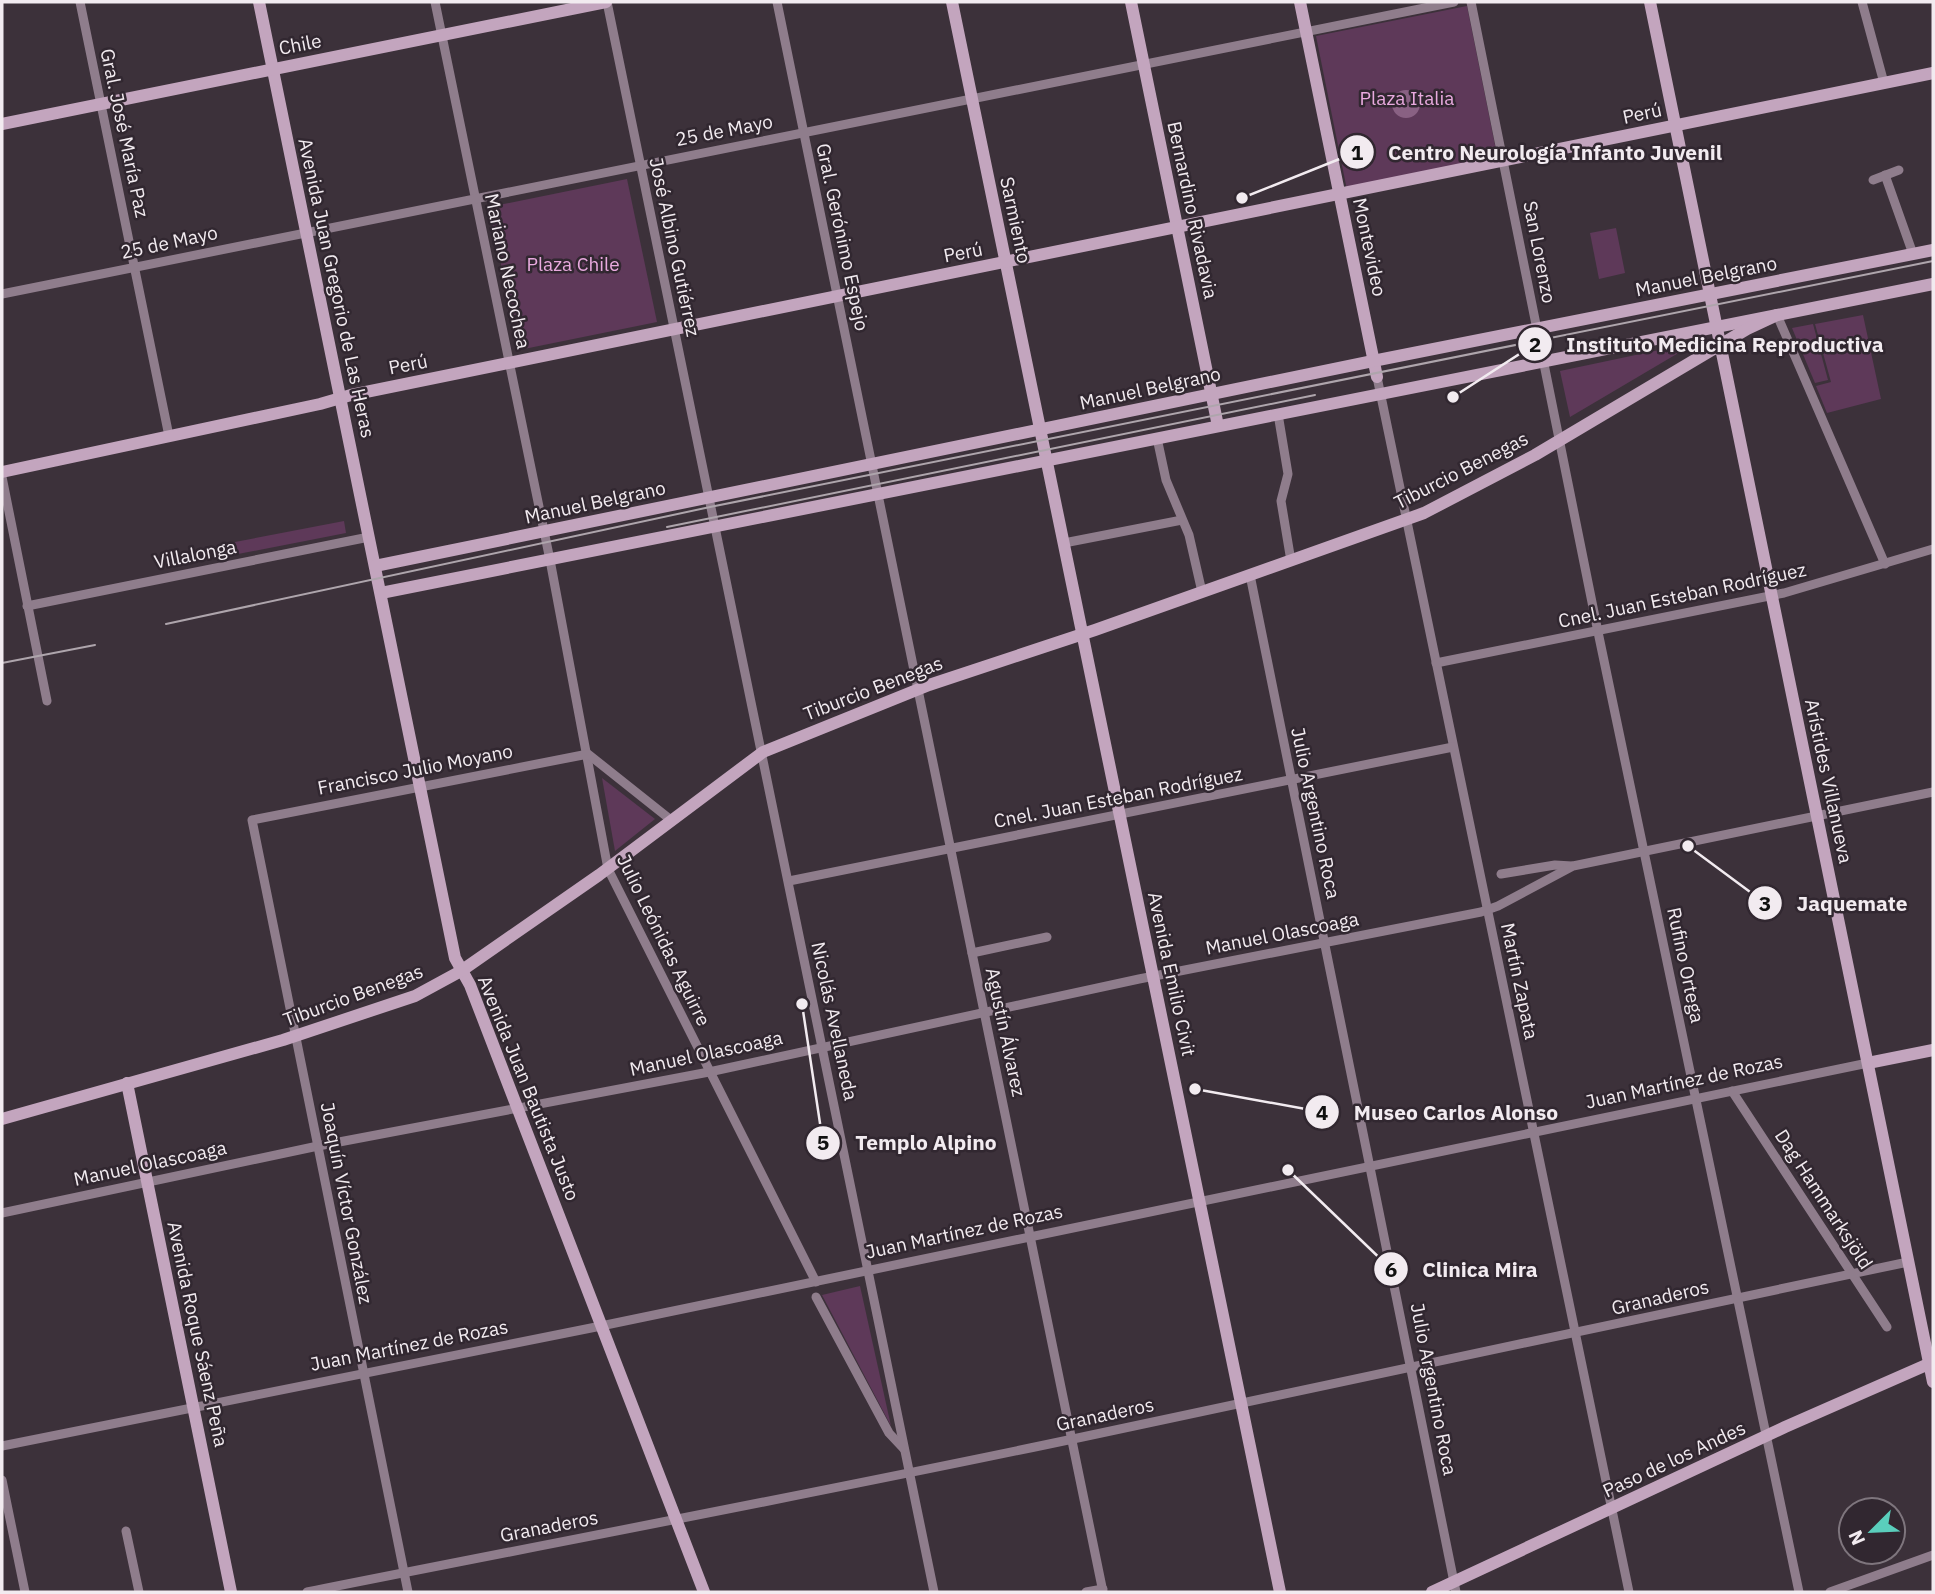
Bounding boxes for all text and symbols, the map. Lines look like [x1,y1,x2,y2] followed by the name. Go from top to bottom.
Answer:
[277,28,323,60] street label: Chile
[95,46,155,220] street label: Gral. José María Paz
[1360,86,1454,110] park label: Plaza Italia
[1620,97,1664,129] street label: Perú
[673,109,775,151] street label: 25 de Mayo
[1162,119,1224,301] street label: Bernardino Rivadavia
[1339,131,1736,173] callout: Centro Neurología Infanto Juvenil
[293,136,381,440] street label: Avenida Juan Gregorio de Las Heras
[1351,138,1364,166] text: 1
[1388,138,1722,166] text: Centro Neurología Infanto Juvenil
[811,141,875,333] street label: Gral. Gerónimo Espejo
[644,155,706,339] street label: José Albino Gutiérrez
[995,174,1037,266] street label: Sarmiento
[480,191,536,351] street label: Mariano Necochea
[1348,196,1392,298] street label: Montevideo
[1518,199,1562,305] street label: San Lorenzo
[118,220,220,264] street label: 25 de Mayo
[941,236,985,268] street label: Perú
[1633,251,1779,301] street label: Manuel Belgrano
[526,252,620,276] park label: Plaza Chile
[1517,323,1898,365] callout: Instituto Medicina Reproductiva
[1529,330,1541,358] text: 2
[1566,330,1884,358] text: Instituto Medicina Reproductiva
[386,348,430,380] street label: Perú
[1077,361,1223,415] street label: Manuel Belgrano
[1390,426,1532,514] street label: Tiburcio Benegas
[522,475,668,529] street label: Manuel Belgrano
[152,534,238,574] street label: Villalonga
[1556,557,1808,633] street label: Cnel. Juan Esteban Rodríguez
[800,650,946,726] street label: Tiburcio Benegas
[1800,697,1858,865] street label: Arístides Villanueva
[1286,725,1346,901] street label: Julio Argentino Roca
[315,738,515,800] street label: Francisco Julio Moyano
[992,761,1245,833] street label: Cnel. Juan Esteban Rodríguez
[612,850,716,1030] street label: Julio Leónidas Aguirre
[1747,882,1921,924] callout: Jaquemate
[1759,889,1771,917] text: 3
[1796,889,1908,917] text: Jaquemate
[1143,890,1201,1058] street label: Avenida Emilio Civit
[1662,905,1710,1025] street label: Rufino Ortega
[1203,906,1361,960] street label: Manuel Olascoaga
[1496,921,1544,1041] street label: Martín Zapata
[806,940,864,1102] street label: Nicolás Avellaneda
[280,959,426,1031] street label: Tiburcio Benegas
[981,965,1031,1099] street label: Agustín Álvarez
[473,972,585,1204] street label: Avenida Juan Bautista Justo
[627,1025,785,1081] street label: Manuel Olascoaga
[1583,1048,1785,1114] street label: Juan Martínez de Rozas
[1305,1091,1572,1133] callout: Museo Carlos Alonso
[1316,1098,1328,1126] text: 4
[1354,1098,1558,1126] text: Museo Carlos Alonso
[316,1100,378,1306] street label: Joaquín Víctor González
[806,1122,1010,1164] callout: Templo Alpino
[1770,1125,1878,1273] street label: Dag Hammarksjöld
[817,1128,829,1156] text: 5
[855,1128,997,1156] text: Templo Alpino
[71,1135,229,1191] street label: Manuel Olascoaga
[863,1198,1065,1264] street label: Juan Martínez de Rozas
[162,1219,234,1449] street label: Avenida Roque Sáenz Peña
[1373,1248,1552,1290] callout: Clinica Mira
[1385,1255,1397,1283] text: 6
[1422,1255,1538,1283] text: Clinica Mira
[1609,1274,1711,1320] street label: Granaderos
[1406,1301,1462,1477] street label: Julio Argentino Roca
[308,1314,510,1376] street label: Juan Martínez de Rozas
[1054,1392,1156,1436] street label: Granaderos
[1599,1415,1749,1503] street label: Paso de los Andes
[1837,1496,1907,1566] north arrow
[498,1505,600,1547] street label: Granaderos
[1843,1527,1870,1549] text: N

